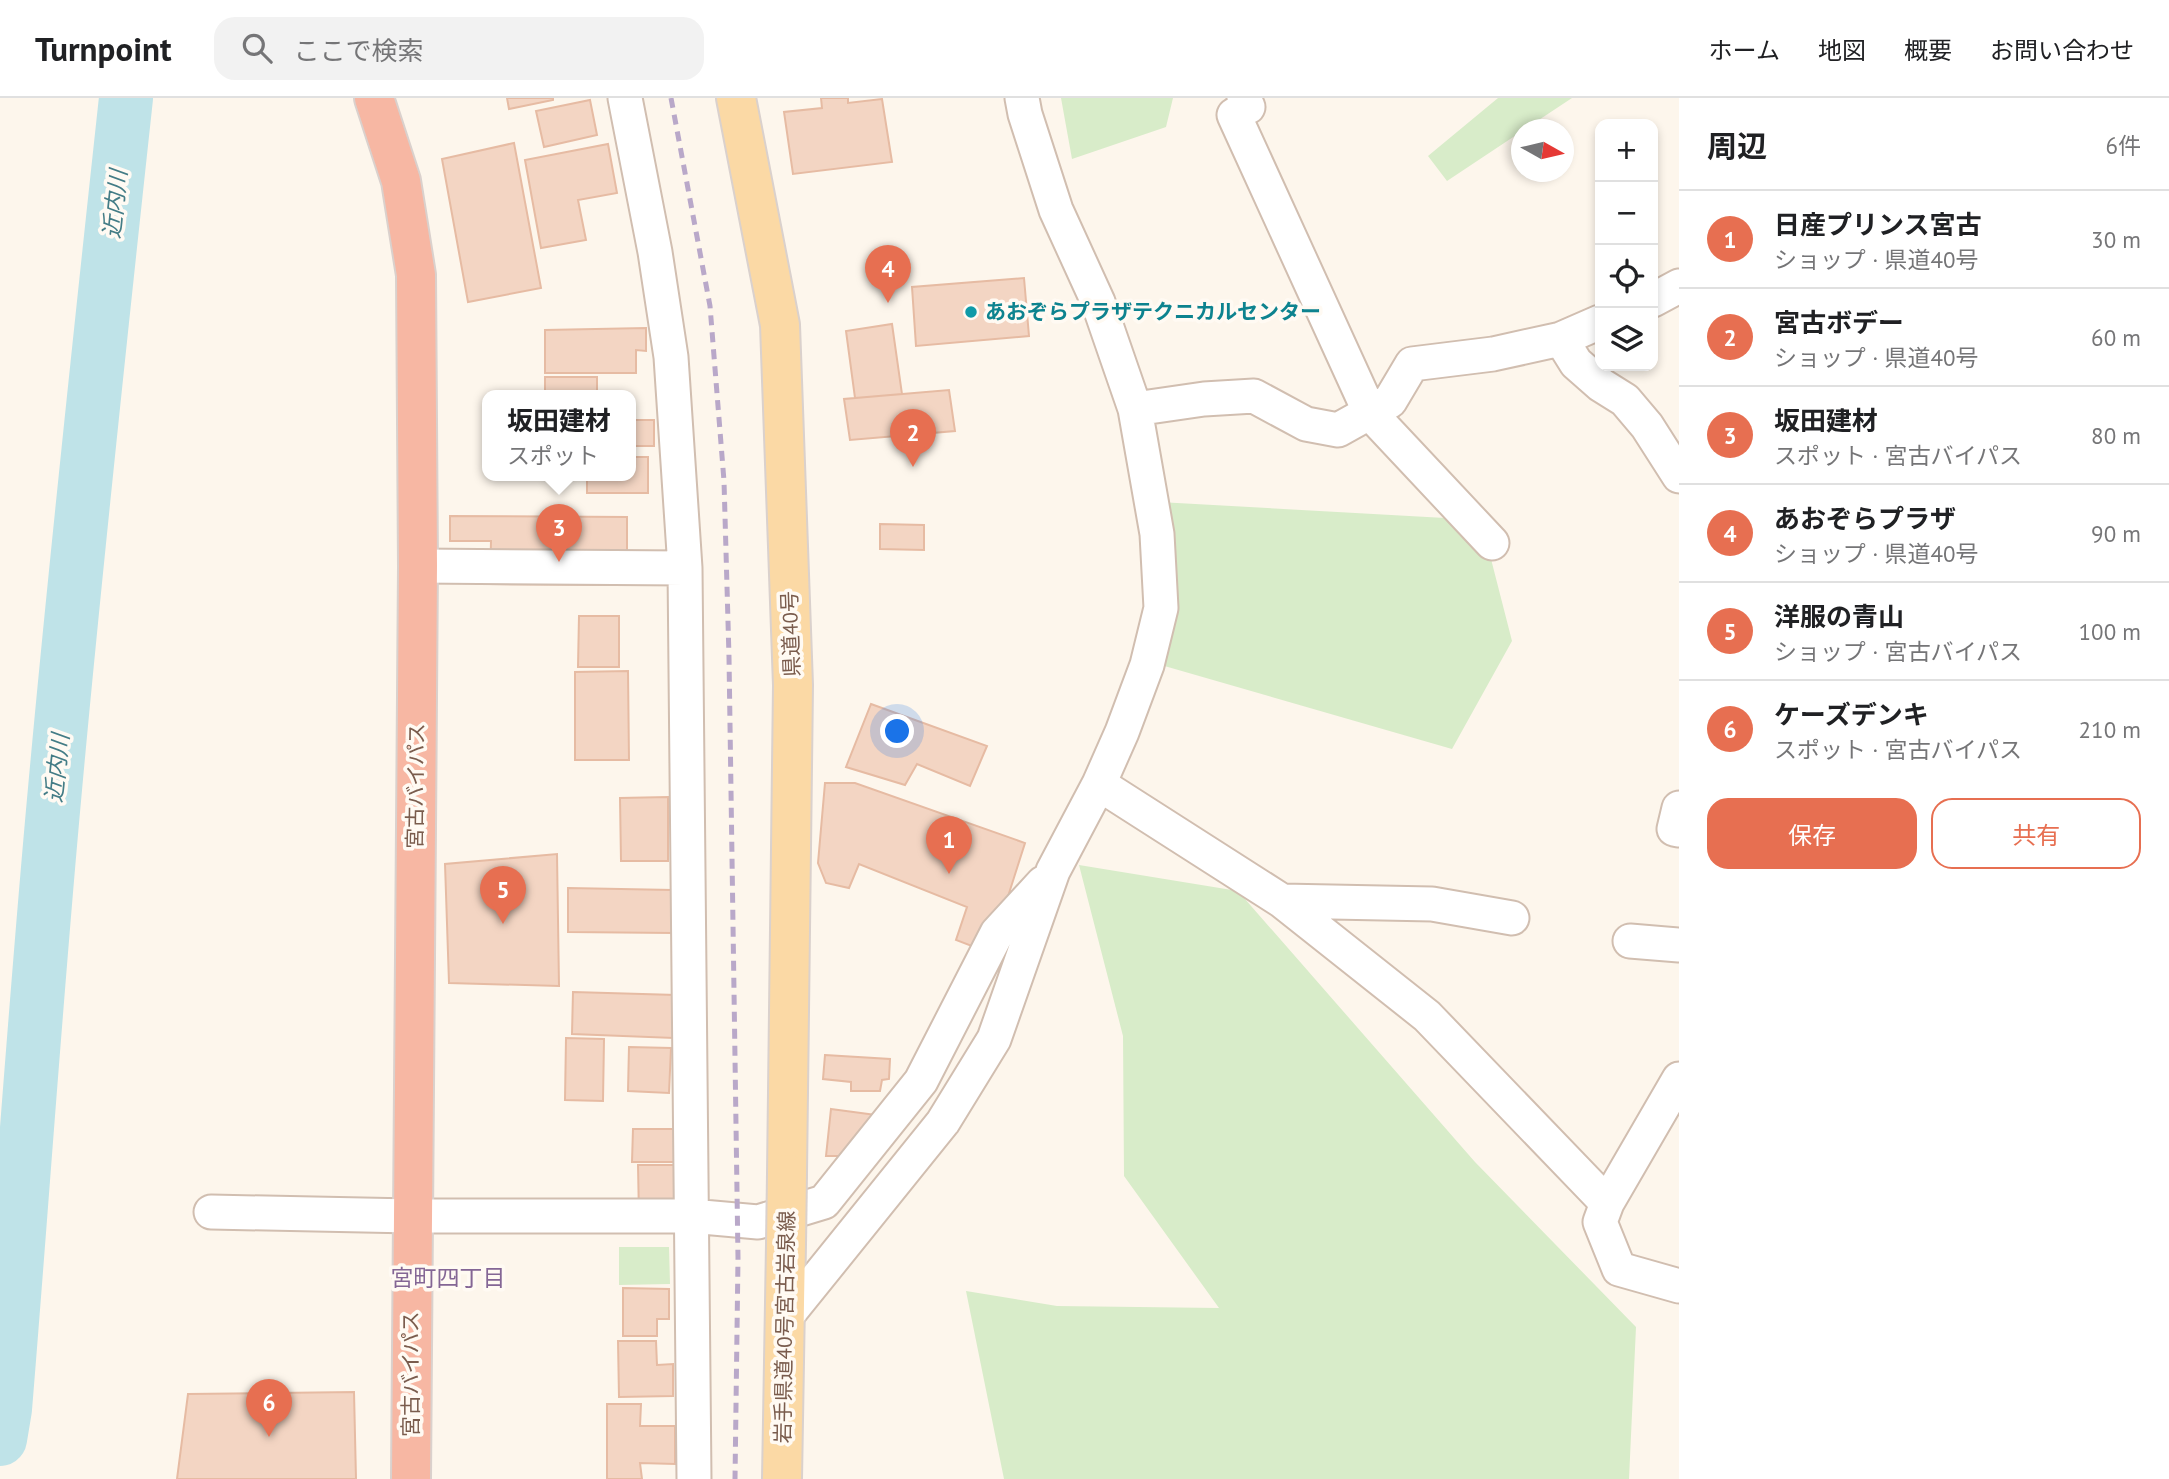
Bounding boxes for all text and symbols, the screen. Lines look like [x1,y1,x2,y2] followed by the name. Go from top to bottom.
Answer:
[214,17,704,80] search box
[35,27,172,70] text: Turnpoint
[238,29,276,67] icon: search
[294,34,424,67] text: ここで検索
[1709,35,1780,66] text: ホーム
[1818,35,1866,66] text: 地図
[1904,35,1952,66] text: 概要
[1990,35,2134,66] text: お問い合わせ
[1511,119,1574,182] north arrow
[1595,119,1658,371] map controls
[1595,119,1658,182] button: +
[1707,126,1767,165] text: 周辺
[2105,131,2141,160] text: 6件
[96,165,133,240] water label: 近内川
[1595,182,1658,245] button: −
[1774,208,1981,241] text: 日産プリンス宮古
[1723,225,1737,254] text: 1
[2091,225,2141,254] text: 30 m
[865,245,911,303] pin: 4
[1595,245,1658,308] button: locate
[1774,245,1979,274] text: ショップ · 県道40号
[985,298,1321,325] place label: あおぞらプラザテクニカルセンター
[963,304,979,320] marker: あおぞらプラザテクニカルセンター
[1774,306,1904,339] text: 宮古ボデー
[1595,308,1658,371] button: layers
[1723,323,1737,352] text: 2
[2091,323,2141,352] text: 60 m
[1774,343,1979,372] text: ショップ · 県道40号
[482,390,636,481] popup
[507,404,611,437] text: 坂田建材
[1774,404,1878,437] text: 坂田建材
[890,409,936,467] pin: 2
[1723,421,1737,450] text: 3
[2091,421,2141,450] text: 80 m
[507,441,599,470] text: スポット
[1774,441,2022,470] text: スポット · 宮古バイパス
[1774,502,1956,535] text: あおぞらプラザ
[536,504,582,562] pin: 3
[1723,519,1737,548] text: 4
[2091,519,2141,548] text: 90 m
[1774,539,1979,568] text: ショップ · 県道40号
[776,591,805,677] street label: 県道40号
[1774,600,1904,633] text: 洋服の青山
[1723,617,1737,646] text: 5
[2079,617,2141,646] text: 100 m
[1774,637,2022,666] text: ショップ · 宮古バイパス
[1774,698,1929,731] text: ケーズデンキ
[880,714,914,748] your location
[1723,715,1737,744] text: 6
[2079,715,2141,744] text: 210 m
[401,723,430,849] street label: 宮古バイパス
[38,729,75,804] water label: 近内川
[1774,735,2022,764] text: スポット · 宮古バイパス
[1707,798,1917,869] button: 保存
[1931,798,2141,869] button: 共有
[926,816,972,874] pin: 1
[480,866,526,924] pin: 5
[769,1210,800,1444] street label: 岩手県道40号宮古岩泉線
[391,1263,506,1292] district label: 宮町四丁目
[397,1311,424,1437] street label: 宮古バイパス
[246,1379,292,1437] pin: 6

